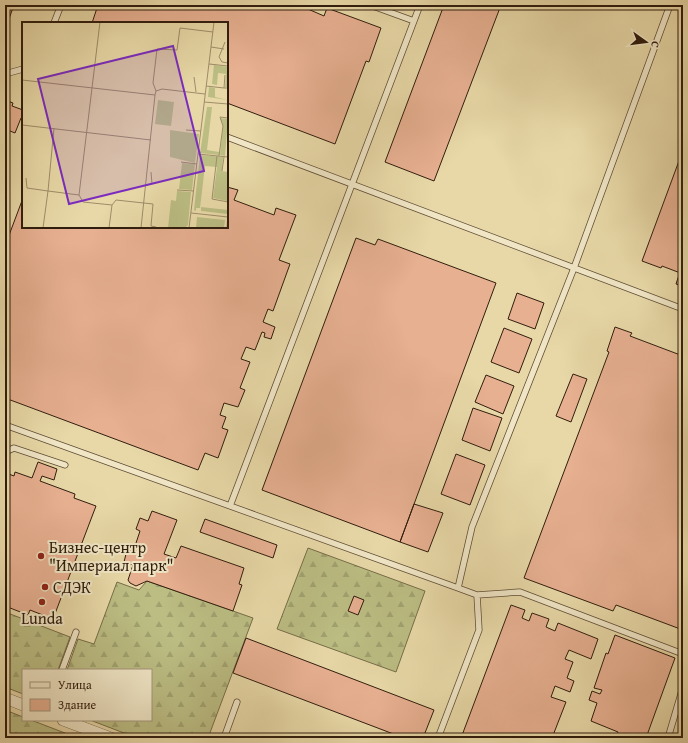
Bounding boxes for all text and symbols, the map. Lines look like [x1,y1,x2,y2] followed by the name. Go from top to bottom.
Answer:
[22,22,228,228] inset map
[626,22,666,62] north arrow
[647,39,664,49] text: С
[49,535,174,577] place label: Бизнес-центр "Империал парк"
[36,551,46,561] marker: Бизнес-центр "Империал парк"
[53,575,91,599] place label: СДЭК
[40,582,50,592] marker: СДЭК
[37,597,47,607] marker: Lunda
[21,606,63,630] place label: Lunda
[22,669,152,721] legend
[58,676,92,693] text: Улица
[58,696,97,713] text: Здание

